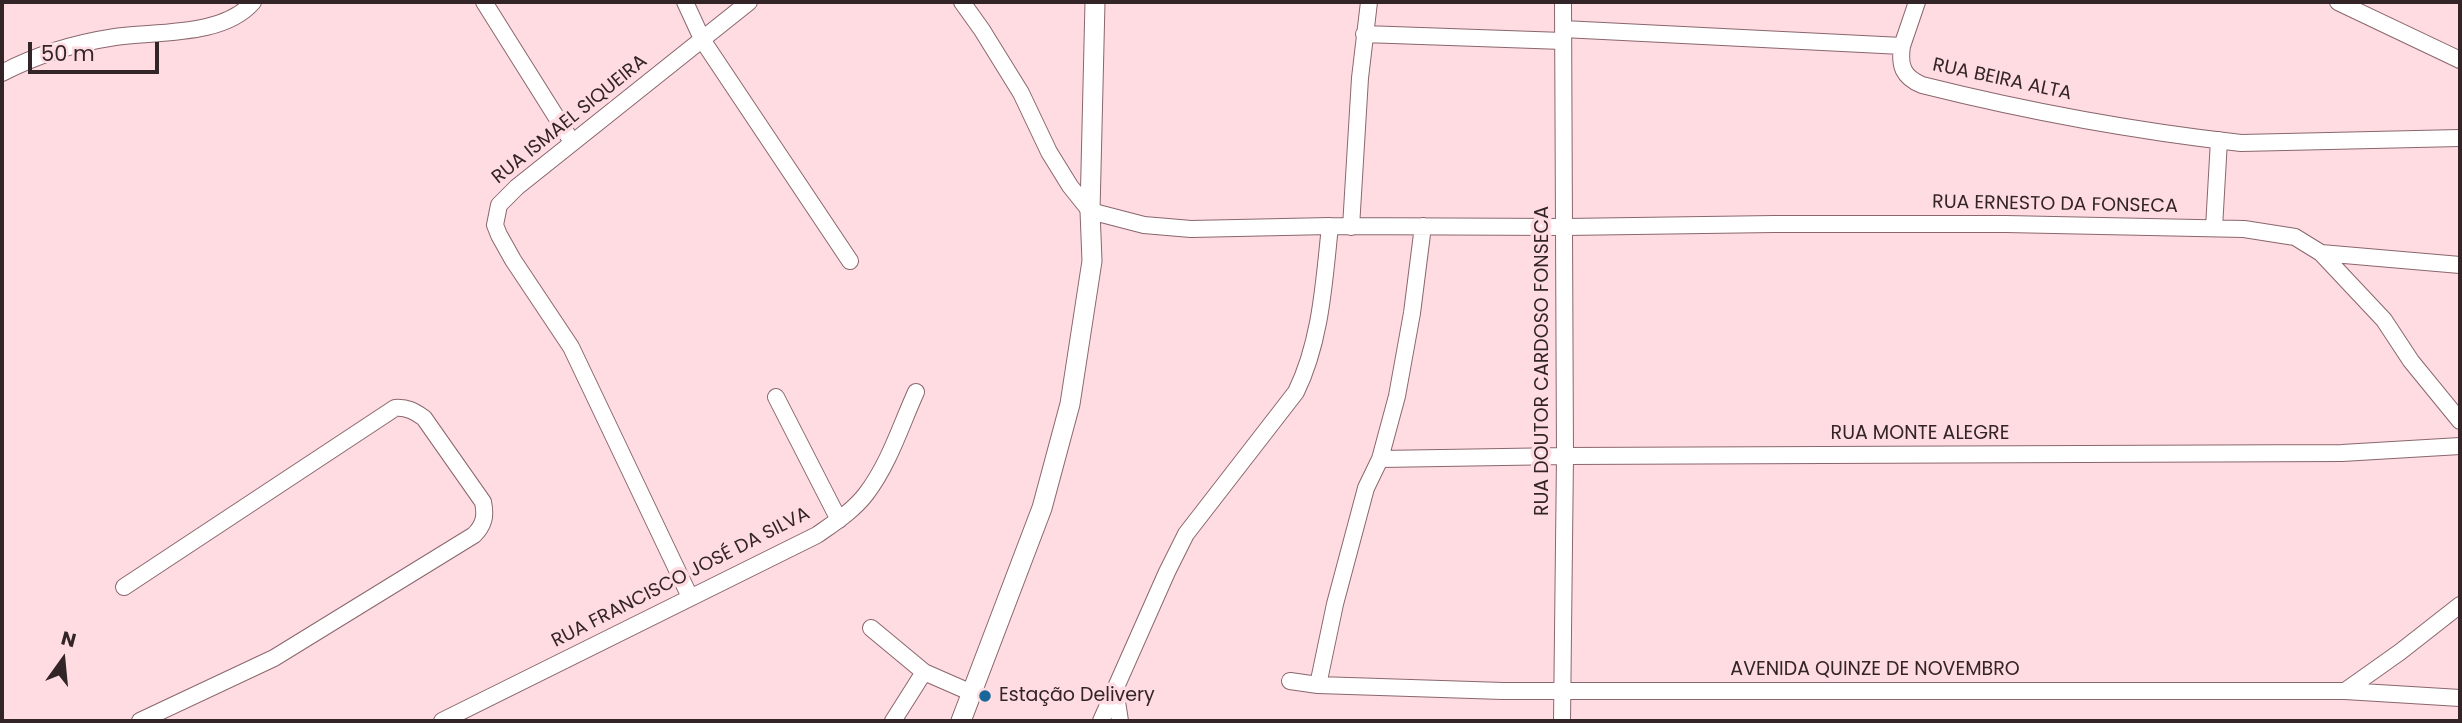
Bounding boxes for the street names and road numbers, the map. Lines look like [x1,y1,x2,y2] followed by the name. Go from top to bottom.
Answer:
[488,51,652,189] street label: RUA ISMAEL SIQUEIRA
[1930,54,2074,106] street label: RUA BEIRA ALTA
[1932,191,2178,219] street label: RUA ERNESTO DA FONSECA
[1532,206,1554,516] street label: RUA DOUTOR CARDOSO FONSECA
[1831,423,2009,445] street label: RUA MONTE ALEGRE
[548,503,814,653] street label: RUA FRANCISCO JOSÉ DA SILVA
[1730,659,2020,681] street label: AVENIDA QUINZE DE NOVEMBRO

